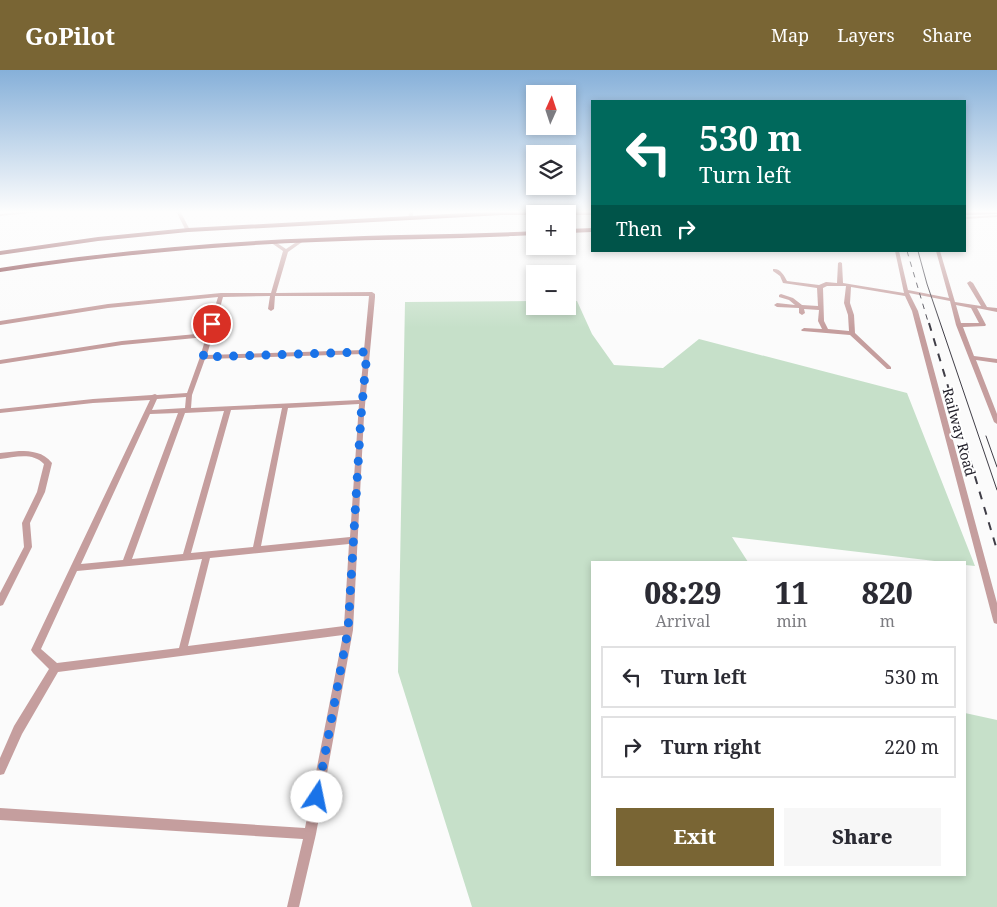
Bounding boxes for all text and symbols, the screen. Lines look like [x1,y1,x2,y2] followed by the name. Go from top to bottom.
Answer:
[25,19,115,52] text: GoPilot
[771,23,809,47] text: Map
[837,23,895,47] text: Layers
[923,23,972,47] text: Share
[526,85,576,135] north arrow
[526,85,576,315] map controls
[699,114,802,161] text: 530 m
[616,120,681,185] icon: left
[526,145,576,195] button: layers
[699,159,791,189] text: Turn left
[526,205,576,255] button: +
[672,215,700,243] icon: right
[616,216,662,242] text: Then
[526,265,576,315] button: −
[191,303,233,345] pin
[198,310,226,338] icon: arrive
[939,386,981,479] street label: Railway Road
[644,572,722,613] text: 08:29
[775,572,809,613] text: 11
[862,572,913,613] text: 820
[655,610,710,632] text: Arrival
[776,610,807,632] text: min
[880,610,895,632] text: m
[618,663,646,691] icon: left
[661,664,747,690] text: Turn left
[884,664,939,690] text: 530 m
[618,733,646,761] icon: right
[661,734,761,760] text: Turn right
[884,734,939,760] text: 220 m
[290,770,342,822] position arrow
[616,808,774,866] button: Exit
[784,808,941,866] button: Share

